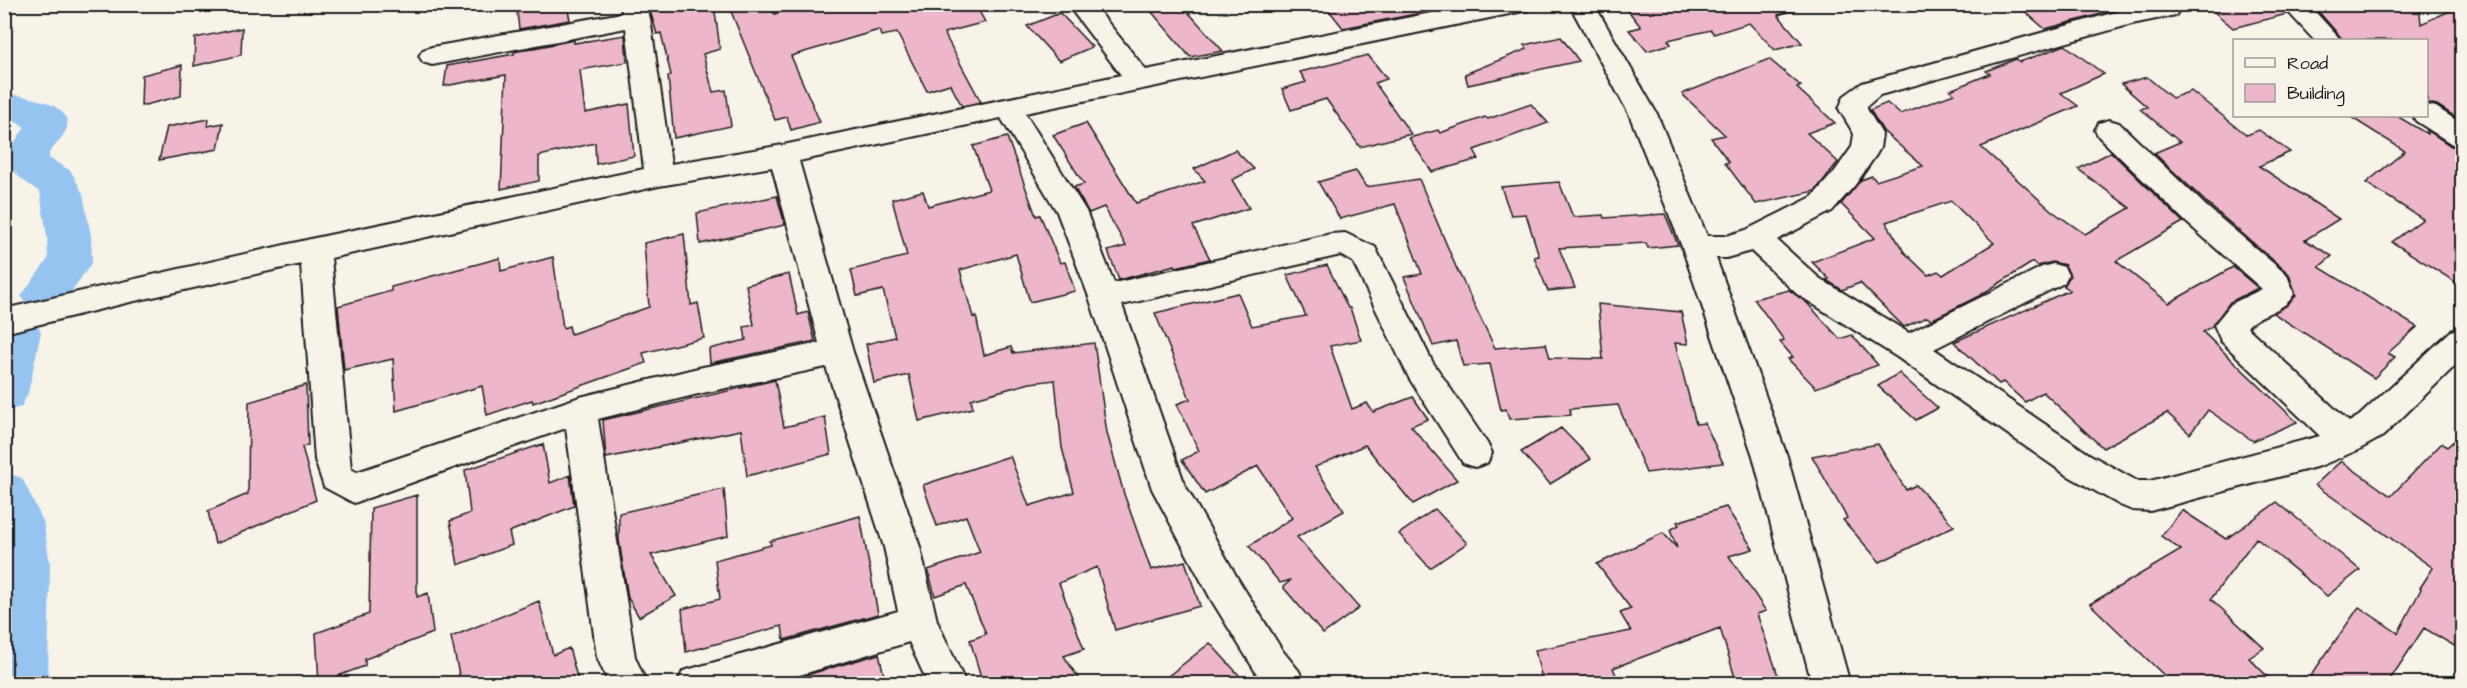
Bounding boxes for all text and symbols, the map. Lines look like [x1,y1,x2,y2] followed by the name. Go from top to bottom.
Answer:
[2233,39,2428,117] legend
[2287,51,2328,76] text: Road
[2287,81,2345,107] text: Building

